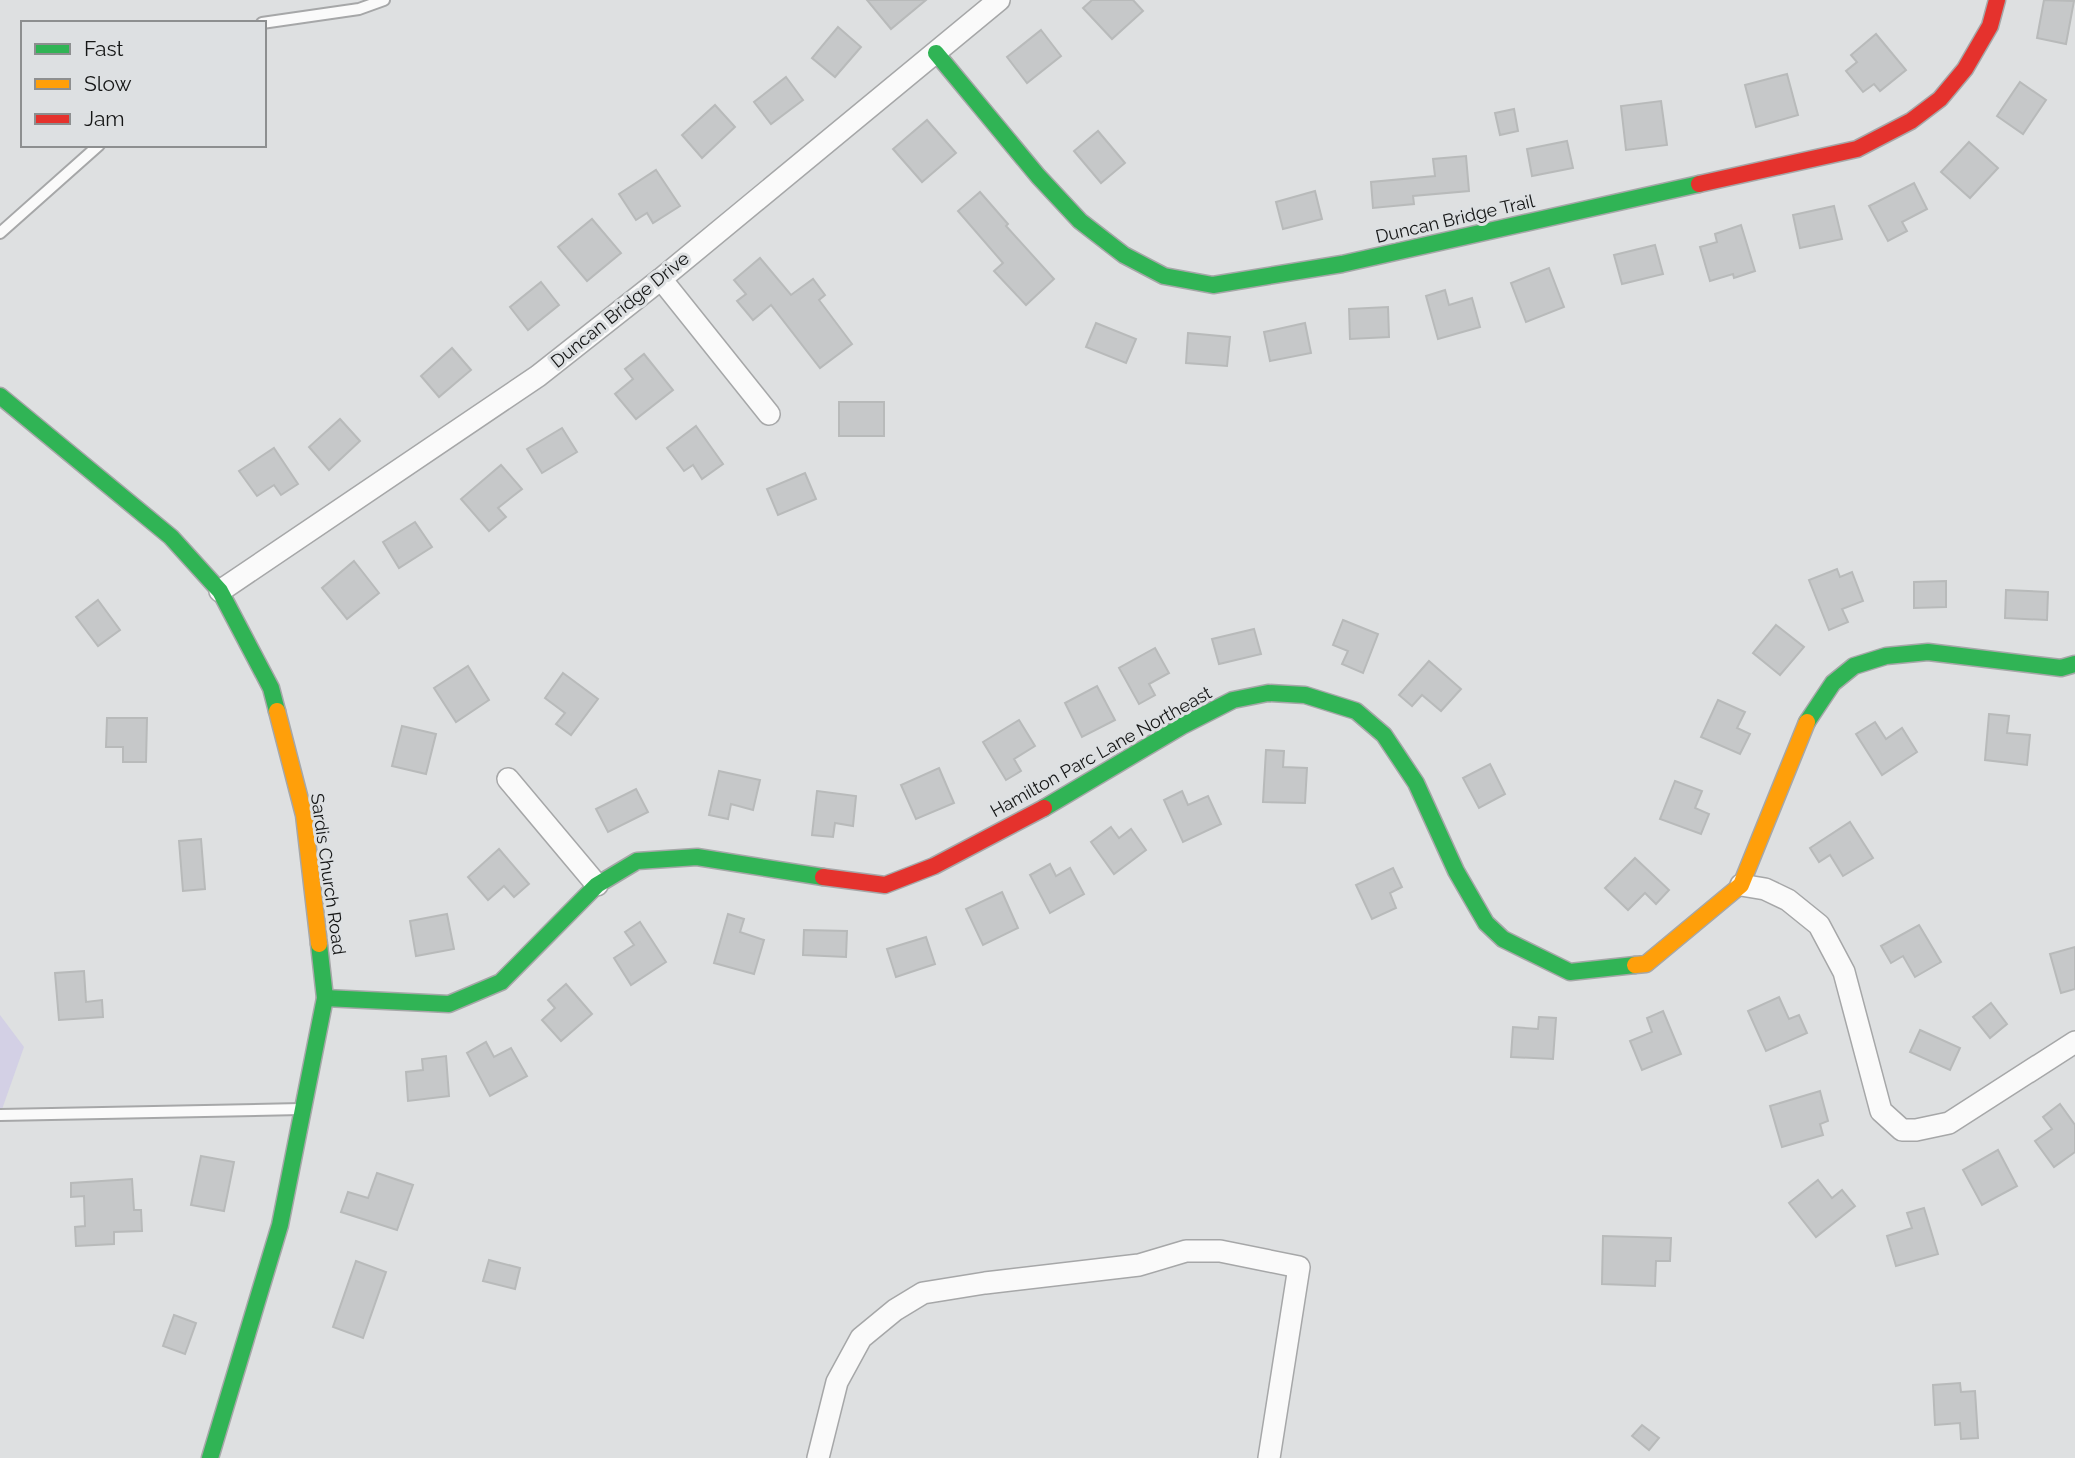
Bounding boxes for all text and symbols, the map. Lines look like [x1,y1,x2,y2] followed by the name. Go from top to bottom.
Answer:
[21,21,266,147] legend
[84,36,124,61] text: Fast
[84,71,132,96] text: Slow
[84,106,125,131] text: Jam
[1373,190,1536,247] street label: Duncan Bridge Trail
[546,247,693,372] street label: Duncan Bridge Drive
[986,682,1215,821] street label: Hamilton Parc Lane Northeast
[307,792,350,956] street label: Sardis Church Road

